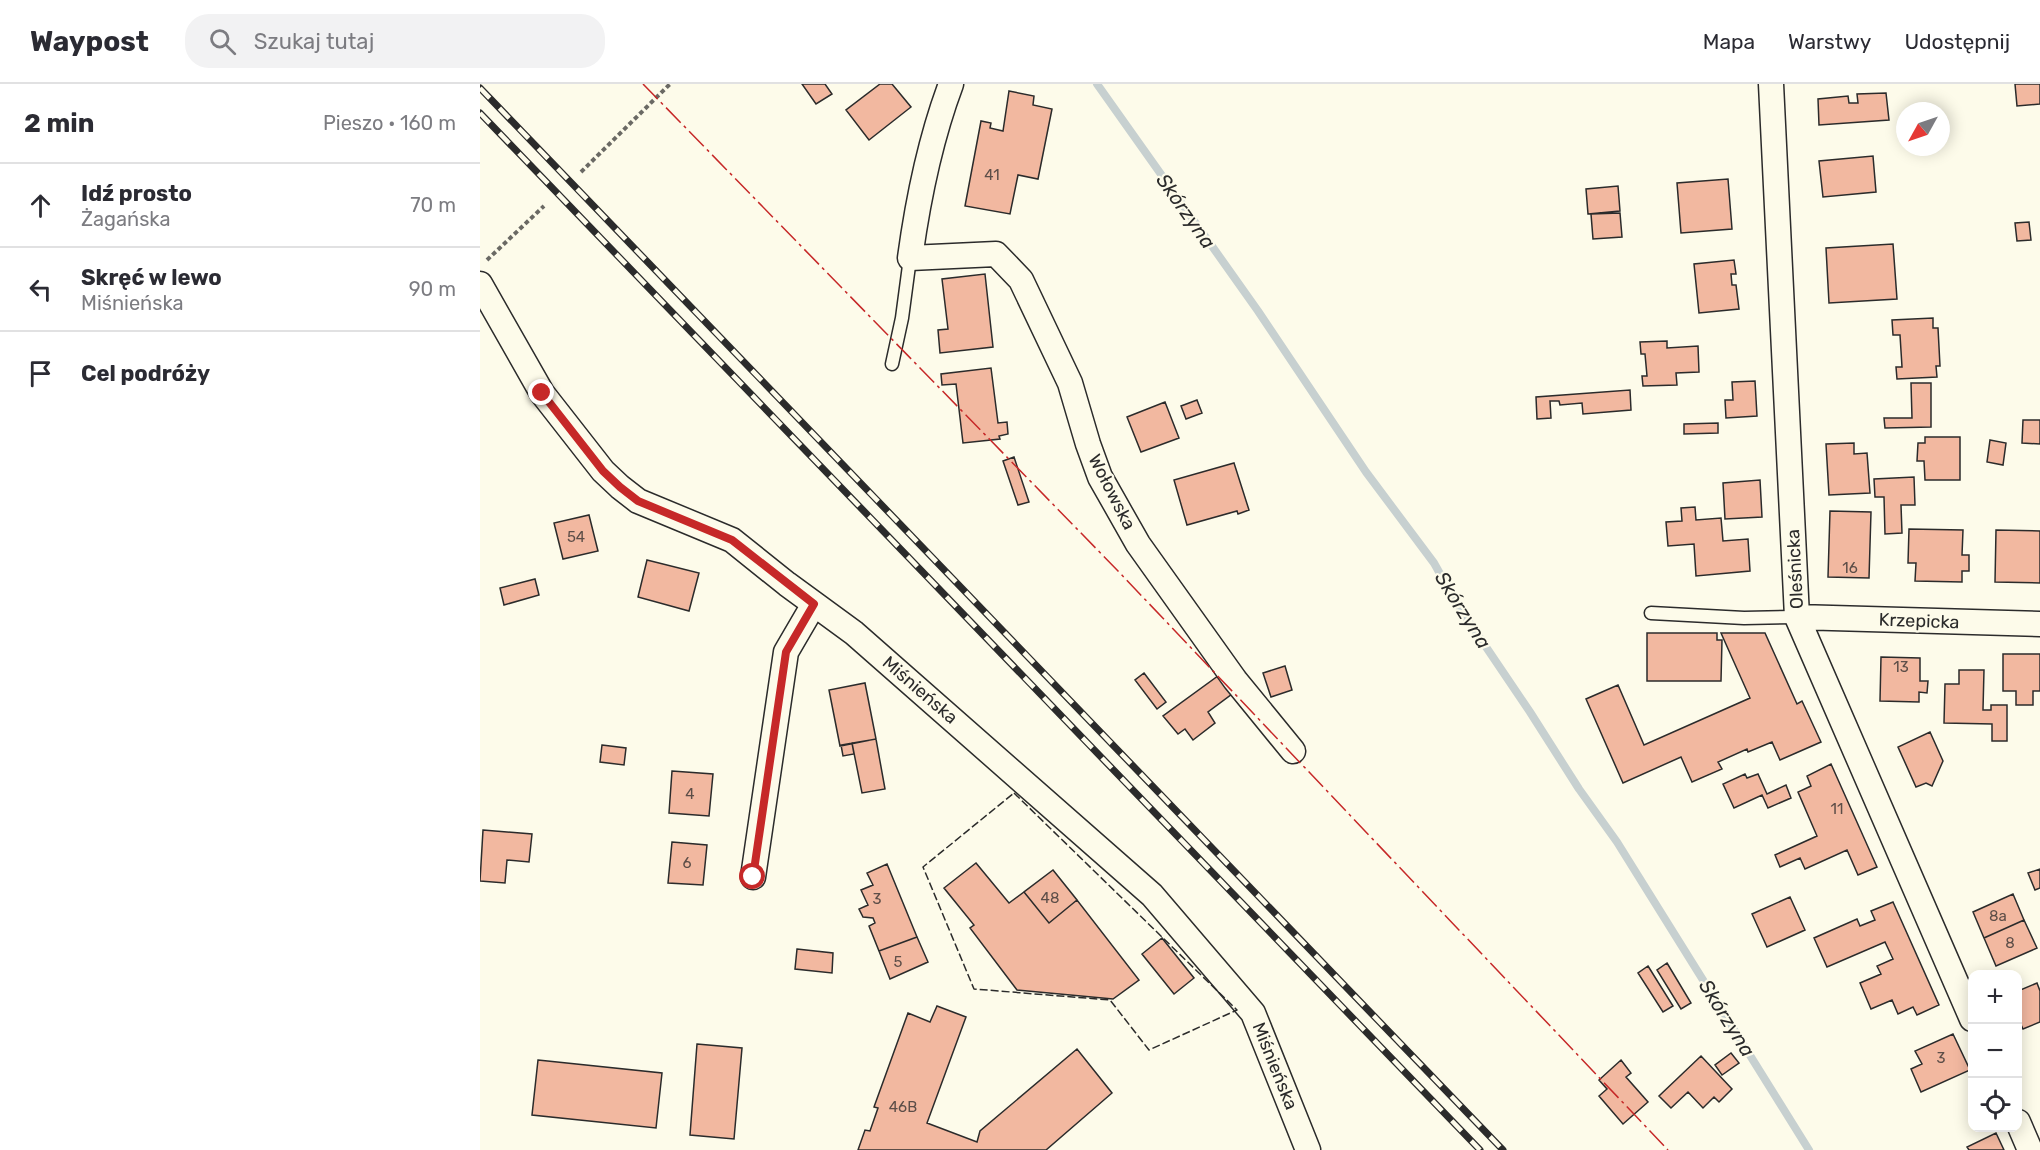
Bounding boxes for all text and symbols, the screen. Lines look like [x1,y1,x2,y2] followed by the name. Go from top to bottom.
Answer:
[185,14,605,68] search box
[30,25,149,58] text: Waypost
[206,25,239,58] icon: search
[254,28,374,55] text: Szukaj tutaj
[1703,29,1755,54] text: Mapa
[1788,29,1871,54] text: Warstwy
[1904,29,2010,54] text: Udostępnij
[1896,102,1950,156] north arrow
[24,108,94,139] text: 2 min
[323,111,456,135] text: Pieszo · 160 m
[984,166,1000,184] house number: 41
[1151,169,1221,253] water label: Skórzyna
[81,180,192,207] text: Idź prosto
[24,189,57,222] icon: ahead
[410,193,456,217] text: 70 m
[81,207,171,231] text: Żagańska
[81,264,222,291] text: Skręć w lewo
[24,273,57,306] icon: left
[409,277,456,301] text: 90 m
[81,291,184,315] text: Miśnieńska
[24,357,57,390] icon: arrive
[81,360,210,387] text: Cel podróży
[528,379,554,405] route end
[1084,451,1140,533] street label: Wołowska
[567,528,585,546] house number: 54
[1782,528,1808,610] street label: Oleśnicka
[1842,559,1858,577] house number: 16
[1430,567,1496,653] water label: Skórzyna
[1878,609,1960,633] street label: Krzepicka
[878,651,962,729] street label: Miśnieńska
[1893,658,1909,676] house number: 13
[685,785,695,803] house number: 4
[1831,800,1843,818] house number: 11
[682,854,692,872] house number: 6
[739,863,765,889] route start
[1041,889,1059,907] house number: 48
[872,890,882,908] house number: 3
[1989,907,2007,925] house number: 8a
[2005,934,2015,952] house number: 8
[894,953,903,971] house number: 5
[1968,970,2022,1132] map controls
[1968,970,2022,1024] button: +
[1694,975,1760,1061] water label: Skórzyna
[1248,1019,1302,1113] street label: Miśnieńska
[1968,1024,2022,1078] button: −
[1936,1049,1946,1067] house number: 3
[1968,1078,2022,1132] button: locate
[889,1098,917,1116] house number: 46B

